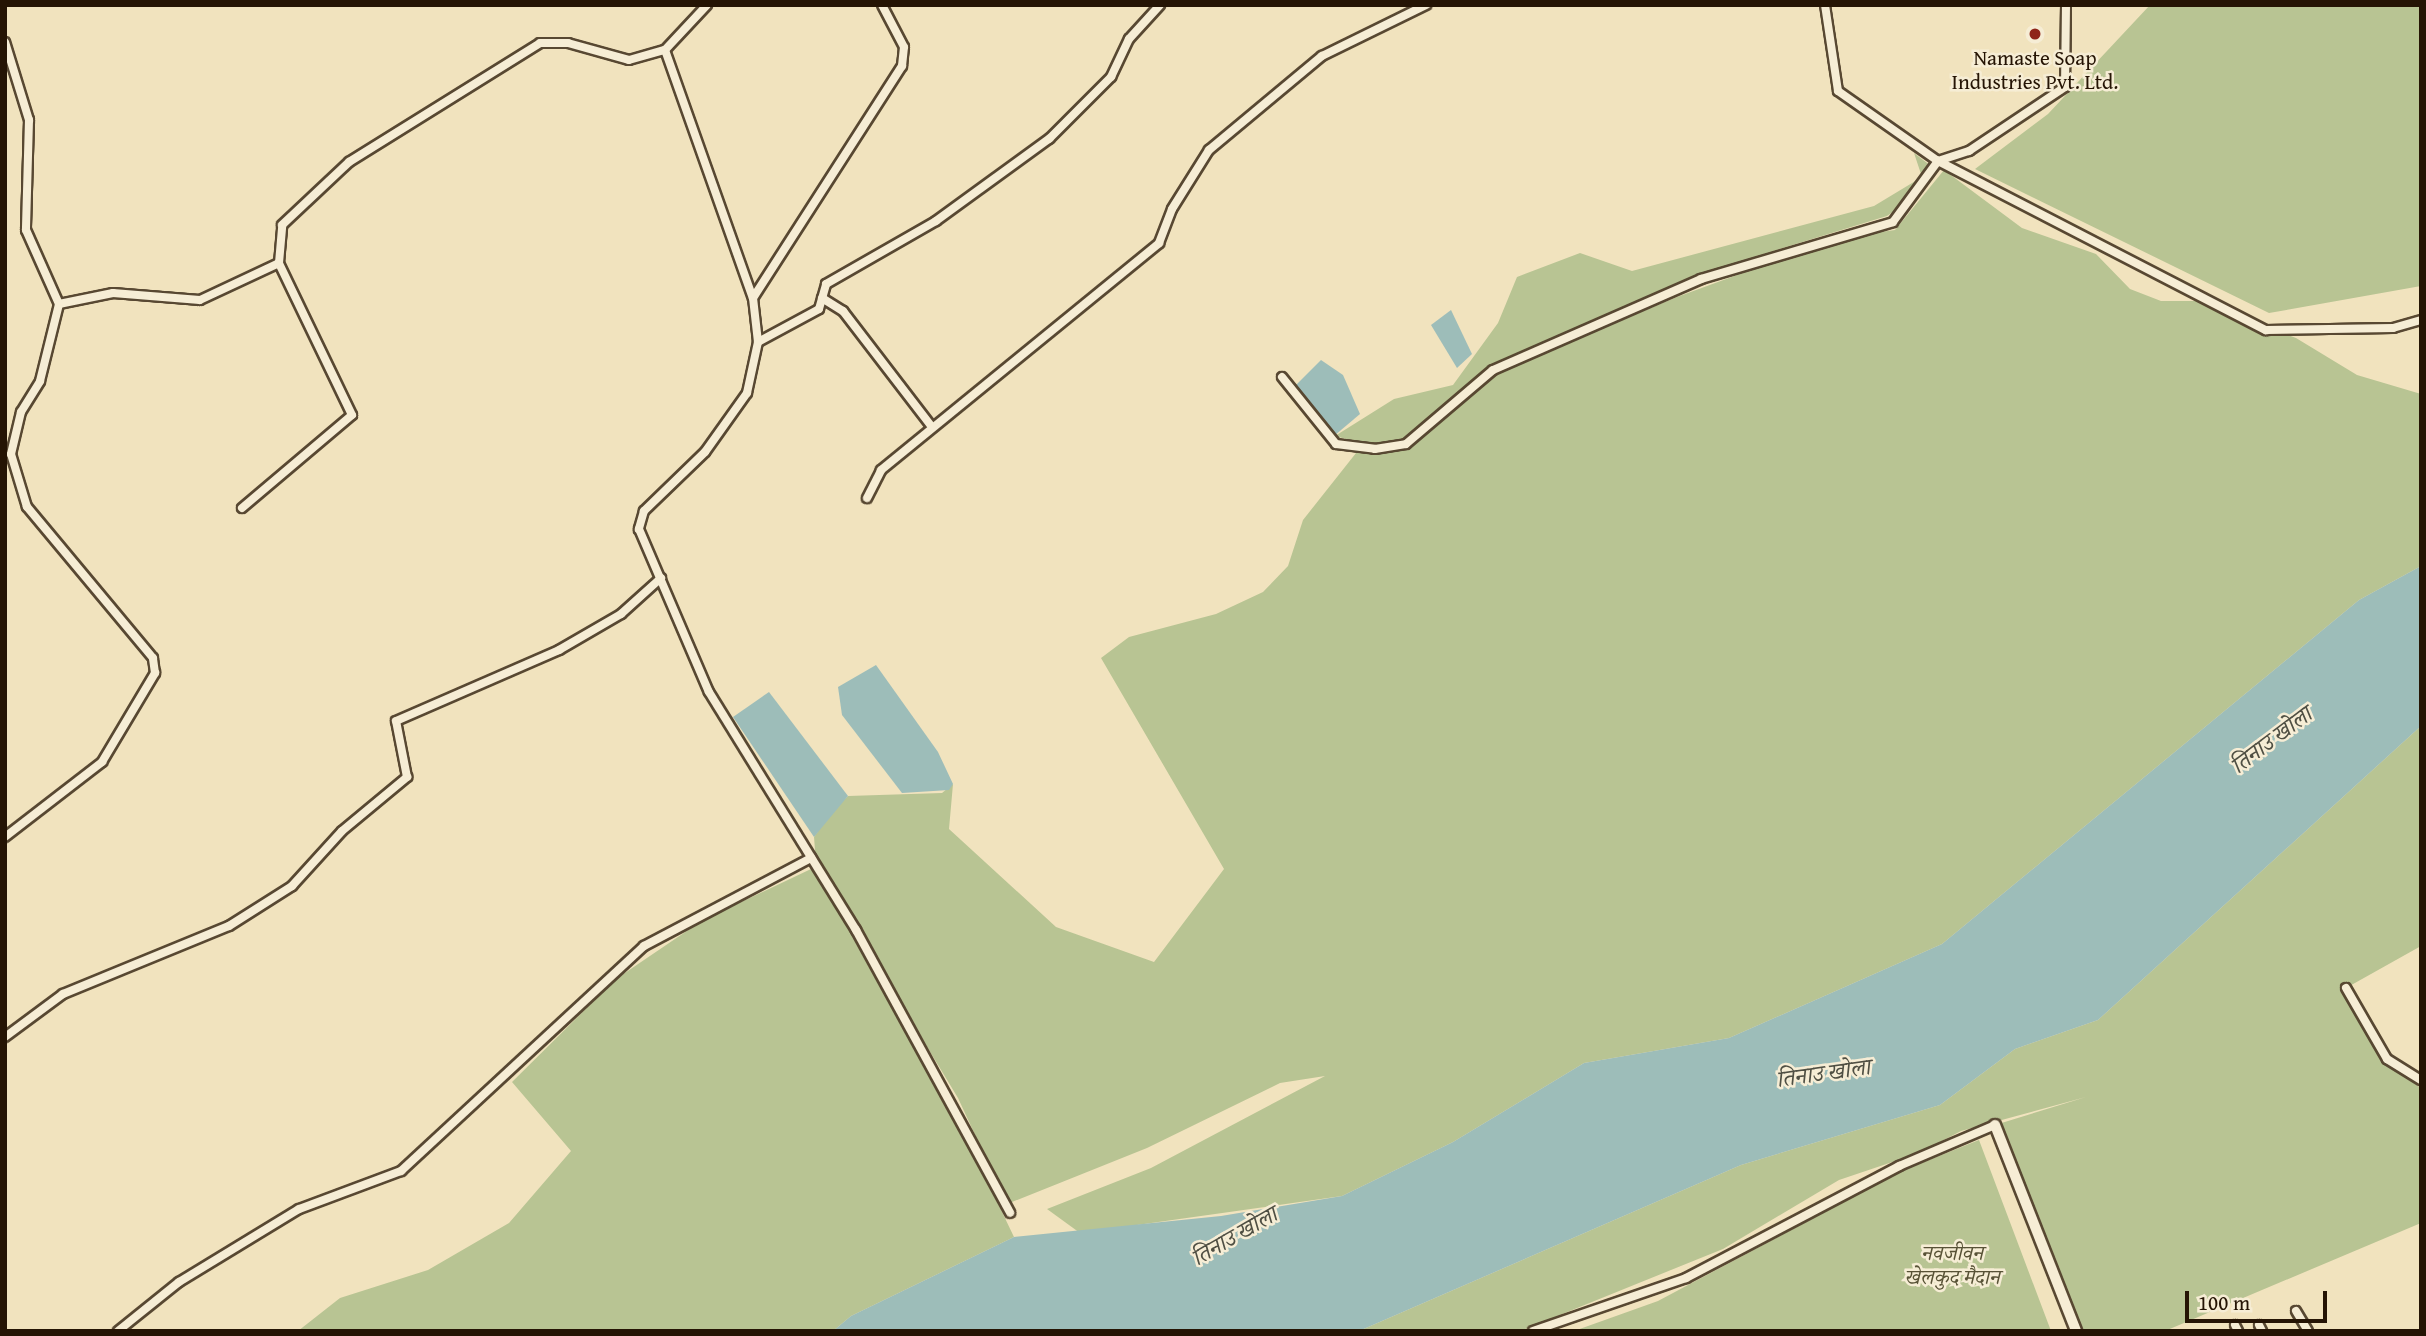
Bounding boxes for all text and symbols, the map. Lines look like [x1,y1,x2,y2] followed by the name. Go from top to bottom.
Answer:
[2027,26,2043,42] marker: Namaste Soap Industries Pvt. Ltd.
[1952,45,2118,95] place label: Namaste Soap Industries Pvt. Ltd.
[2225,700,2317,780] water label: तिनाउ खोला
[1774,1053,1872,1093] water label: तिनाउ खोला
[1186,1200,1282,1272] water label: तिनाउ खोला
[1904,1240,2000,1290] park label: नवजीवन खेलकुद मैदान
[2188,1276,2330,1320] scale bar
[2198,1287,2250,1318] text: 100 m

